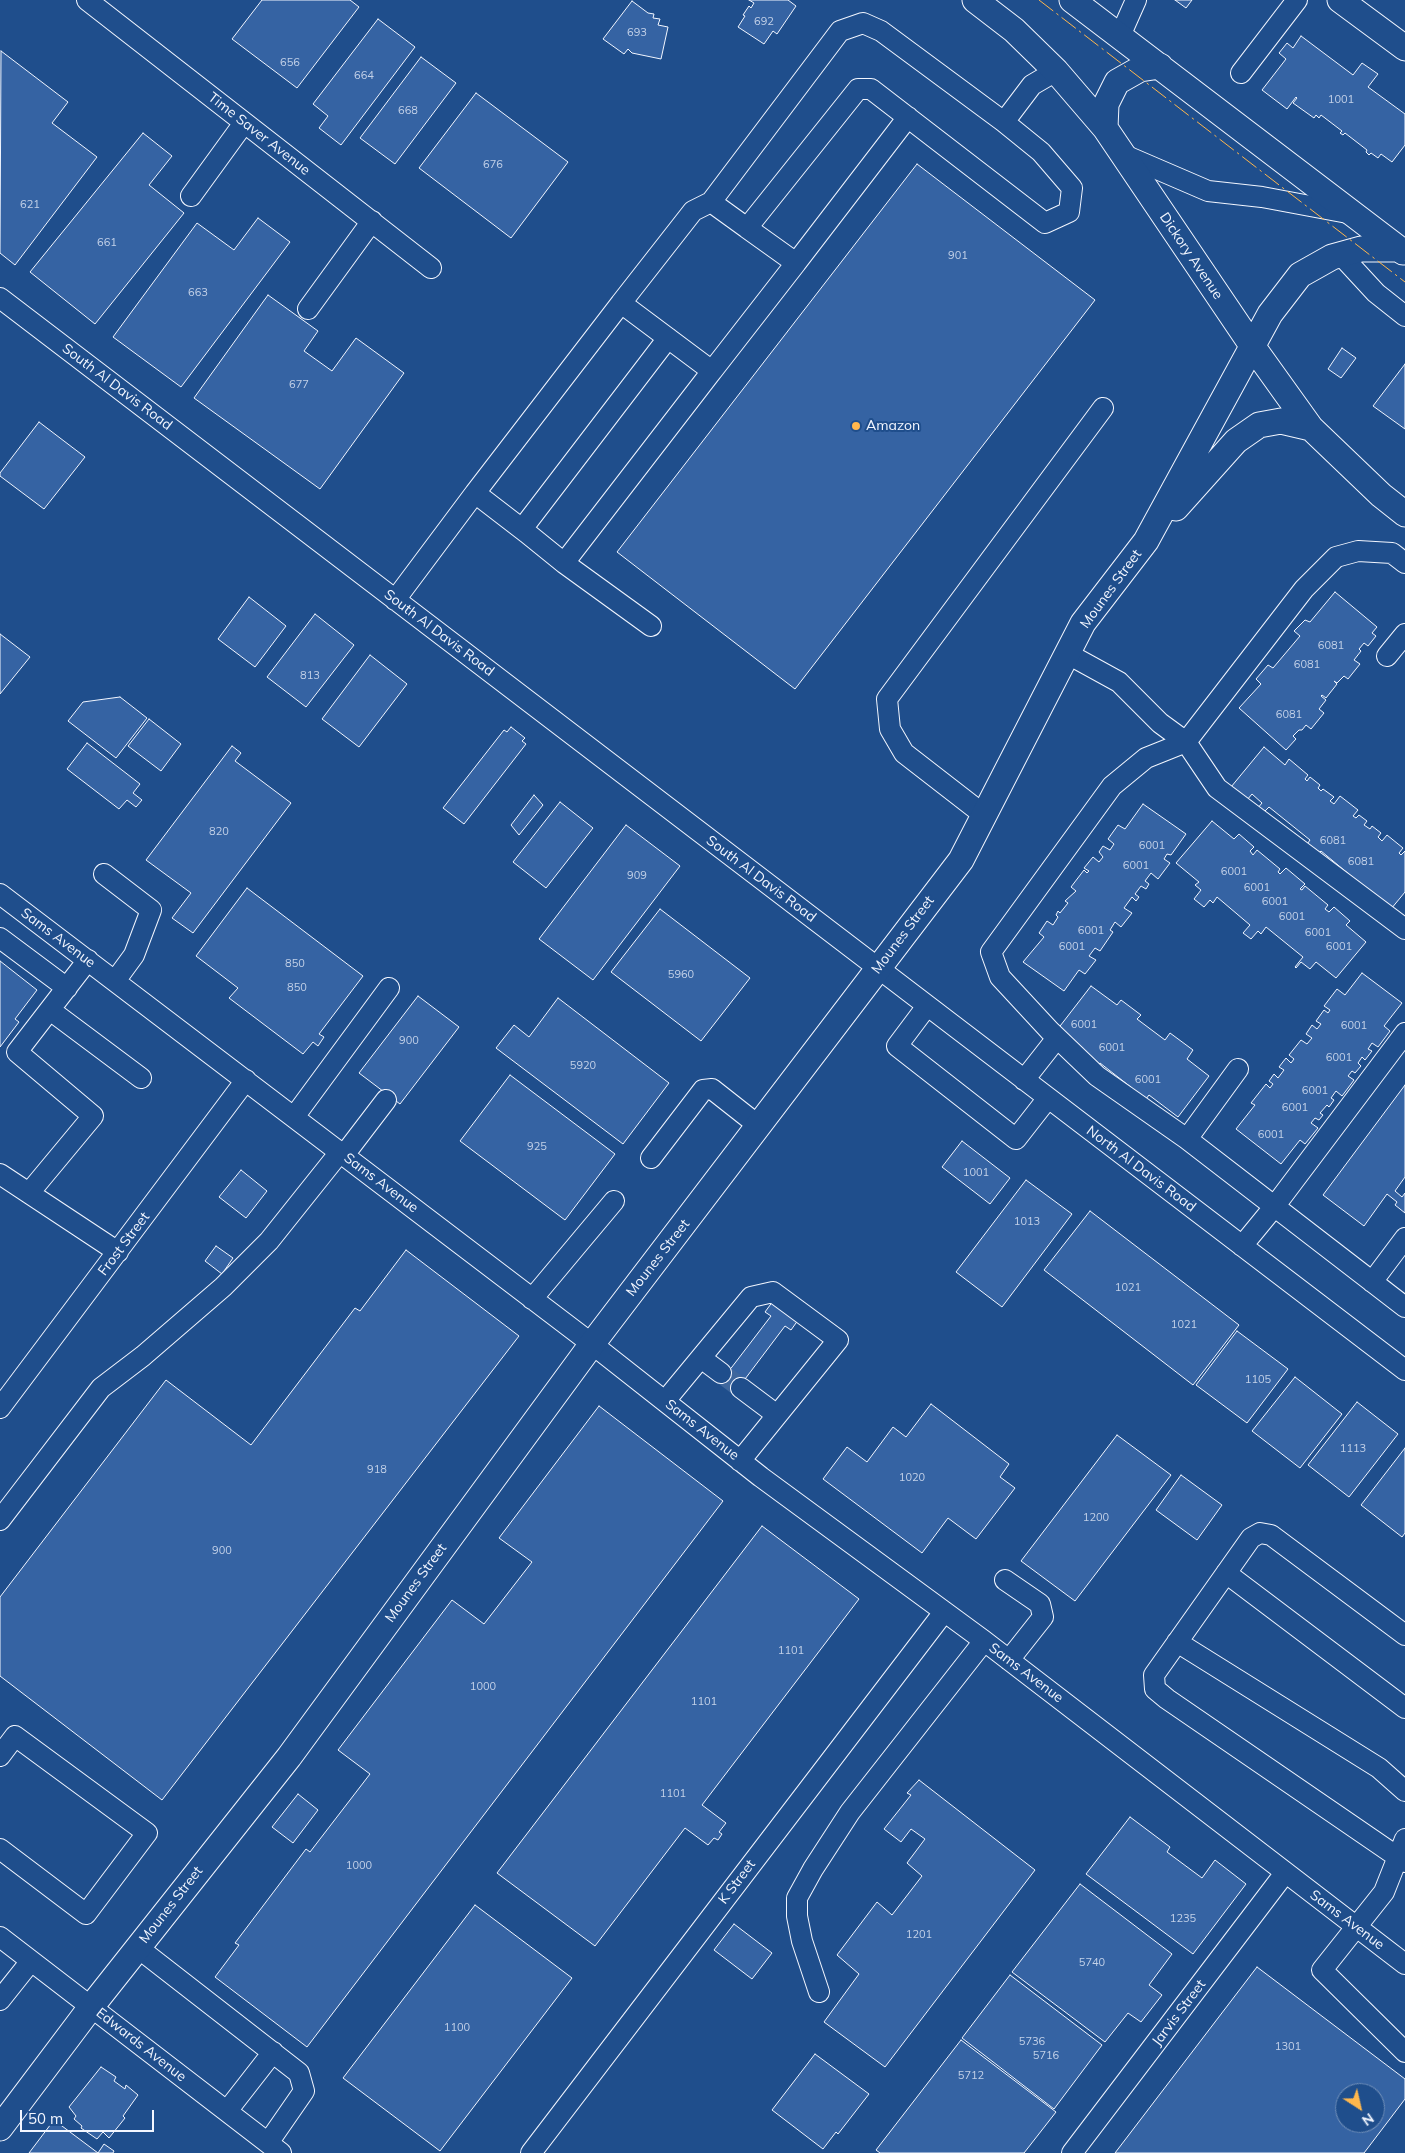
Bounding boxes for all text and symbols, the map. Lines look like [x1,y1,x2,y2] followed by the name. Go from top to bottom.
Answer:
[754,15,774,29] house number: 692
[627,26,647,40] house number: 693
[280,56,300,70] house number: 656
[354,69,374,83] house number: 664
[205,89,313,179] street label: Time Saver Avenue
[1328,93,1354,107] house number: 1001
[398,104,418,118] house number: 668
[483,158,503,172] house number: 676
[20,198,40,212] house number: 621
[1156,209,1226,303] street label: Dickory Avenue
[97,236,117,250] house number: 661
[948,249,968,263] house number: 901
[188,286,208,300] house number: 663
[59,340,175,434] street label: South Al Davis Road
[289,378,309,392] house number: 677
[866,418,920,434] place label: Amazon
[850,420,862,432] marker: Amazon
[1077,546,1145,632] street label: Mounes Street
[381,586,497,680] street label: South Al Davis Road
[1318,639,1344,653] house number: 6081
[1294,658,1320,672] house number: 6081
[300,669,320,683] house number: 813
[1276,708,1302,722] house number: 6081
[209,825,229,839] house number: 820
[703,832,819,926] street label: South Al Davis Road
[1320,834,1346,848] house number: 6081
[1139,839,1165,853] house number: 6001
[1348,855,1374,869] house number: 6081
[1123,859,1149,873] house number: 6001
[1221,865,1247,879] house number: 6001
[627,869,647,883] house number: 909
[1244,881,1270,895] house number: 6001
[868,893,938,977] street label: Mounes Street
[1262,895,1288,909] house number: 6001
[17,905,99,971] street label: Sams Avenue
[1279,910,1305,924] house number: 6001
[1078,924,1104,938] house number: 6001
[1305,926,1331,940] house number: 6001
[1059,940,1085,954] house number: 6001
[1326,940,1352,954] house number: 6001
[285,957,305,971] house number: 850
[668,968,694,982] house number: 5960
[287,981,307,995] house number: 850
[1071,1018,1097,1032] house number: 6001
[1341,1019,1367,1033] house number: 6001
[399,1034,419,1048] house number: 900
[1099,1041,1125,1055] house number: 6001
[1326,1051,1352,1065] house number: 6001
[570,1059,596,1073] house number: 5920
[1135,1073,1161,1087] house number: 6001
[1302,1084,1328,1098] house number: 6001
[1282,1101,1308,1115] house number: 6001
[1083,1122,1199,1216] street label: North Al Davis Road
[1258,1128,1284,1142] house number: 6001
[527,1140,547,1154] house number: 925
[340,1150,422,1216] street label: Sams Avenue
[963,1166,989,1180] house number: 1001
[95,1209,153,1279] street label: Frost Street
[1014,1215,1040,1229] house number: 1013
[623,1216,693,1300] street label: Mounes Street
[1115,1281,1141,1295] house number: 1021
[1171,1318,1197,1332] house number: 1021
[1245,1373,1271,1387] house number: 1105
[662,1396,742,1464] street label: Sams Avenue
[1340,1442,1366,1456] house number: 1113
[367,1463,387,1477] house number: 918
[899,1471,925,1485] house number: 1020
[1083,1511,1109,1525] house number: 1200
[382,1540,450,1626] street label: Mounes Street
[212,1544,232,1558] house number: 900
[985,1640,1067,1706] street label: Sams Avenue
[778,1644,804,1658] house number: 1101
[470,1680,496,1694] house number: 1000
[691,1695,717,1709] house number: 1101
[660,1787,686,1801] house number: 1101
[715,1856,759,1908] street label: K Street
[346,1859,372,1873] house number: 1000
[136,1863,206,1947] street label: Mounes Street
[1306,1887,1388,1953] street label: Sams Avenue
[1170,1912,1196,1926] house number: 1235
[906,1928,932,1942] house number: 1201
[1079,1956,1105,1970] house number: 5740
[1149,1977,1209,2049] street label: Jarvis Street
[93,2005,189,2085] street label: Edwards Avenue
[444,2021,470,2035] house number: 1100
[1019,2035,1045,2049] house number: 5736
[1275,2040,1301,2054] house number: 1301
[1033,2049,1059,2063] house number: 5716
[958,2069,984,2083] house number: 5712
[1335,2083,1385,2133] north arrow
[22,2100,156,2132] scale bar
[28,2109,63,2128] text: 50 m
[1359,2109,1378,2130] text: N

